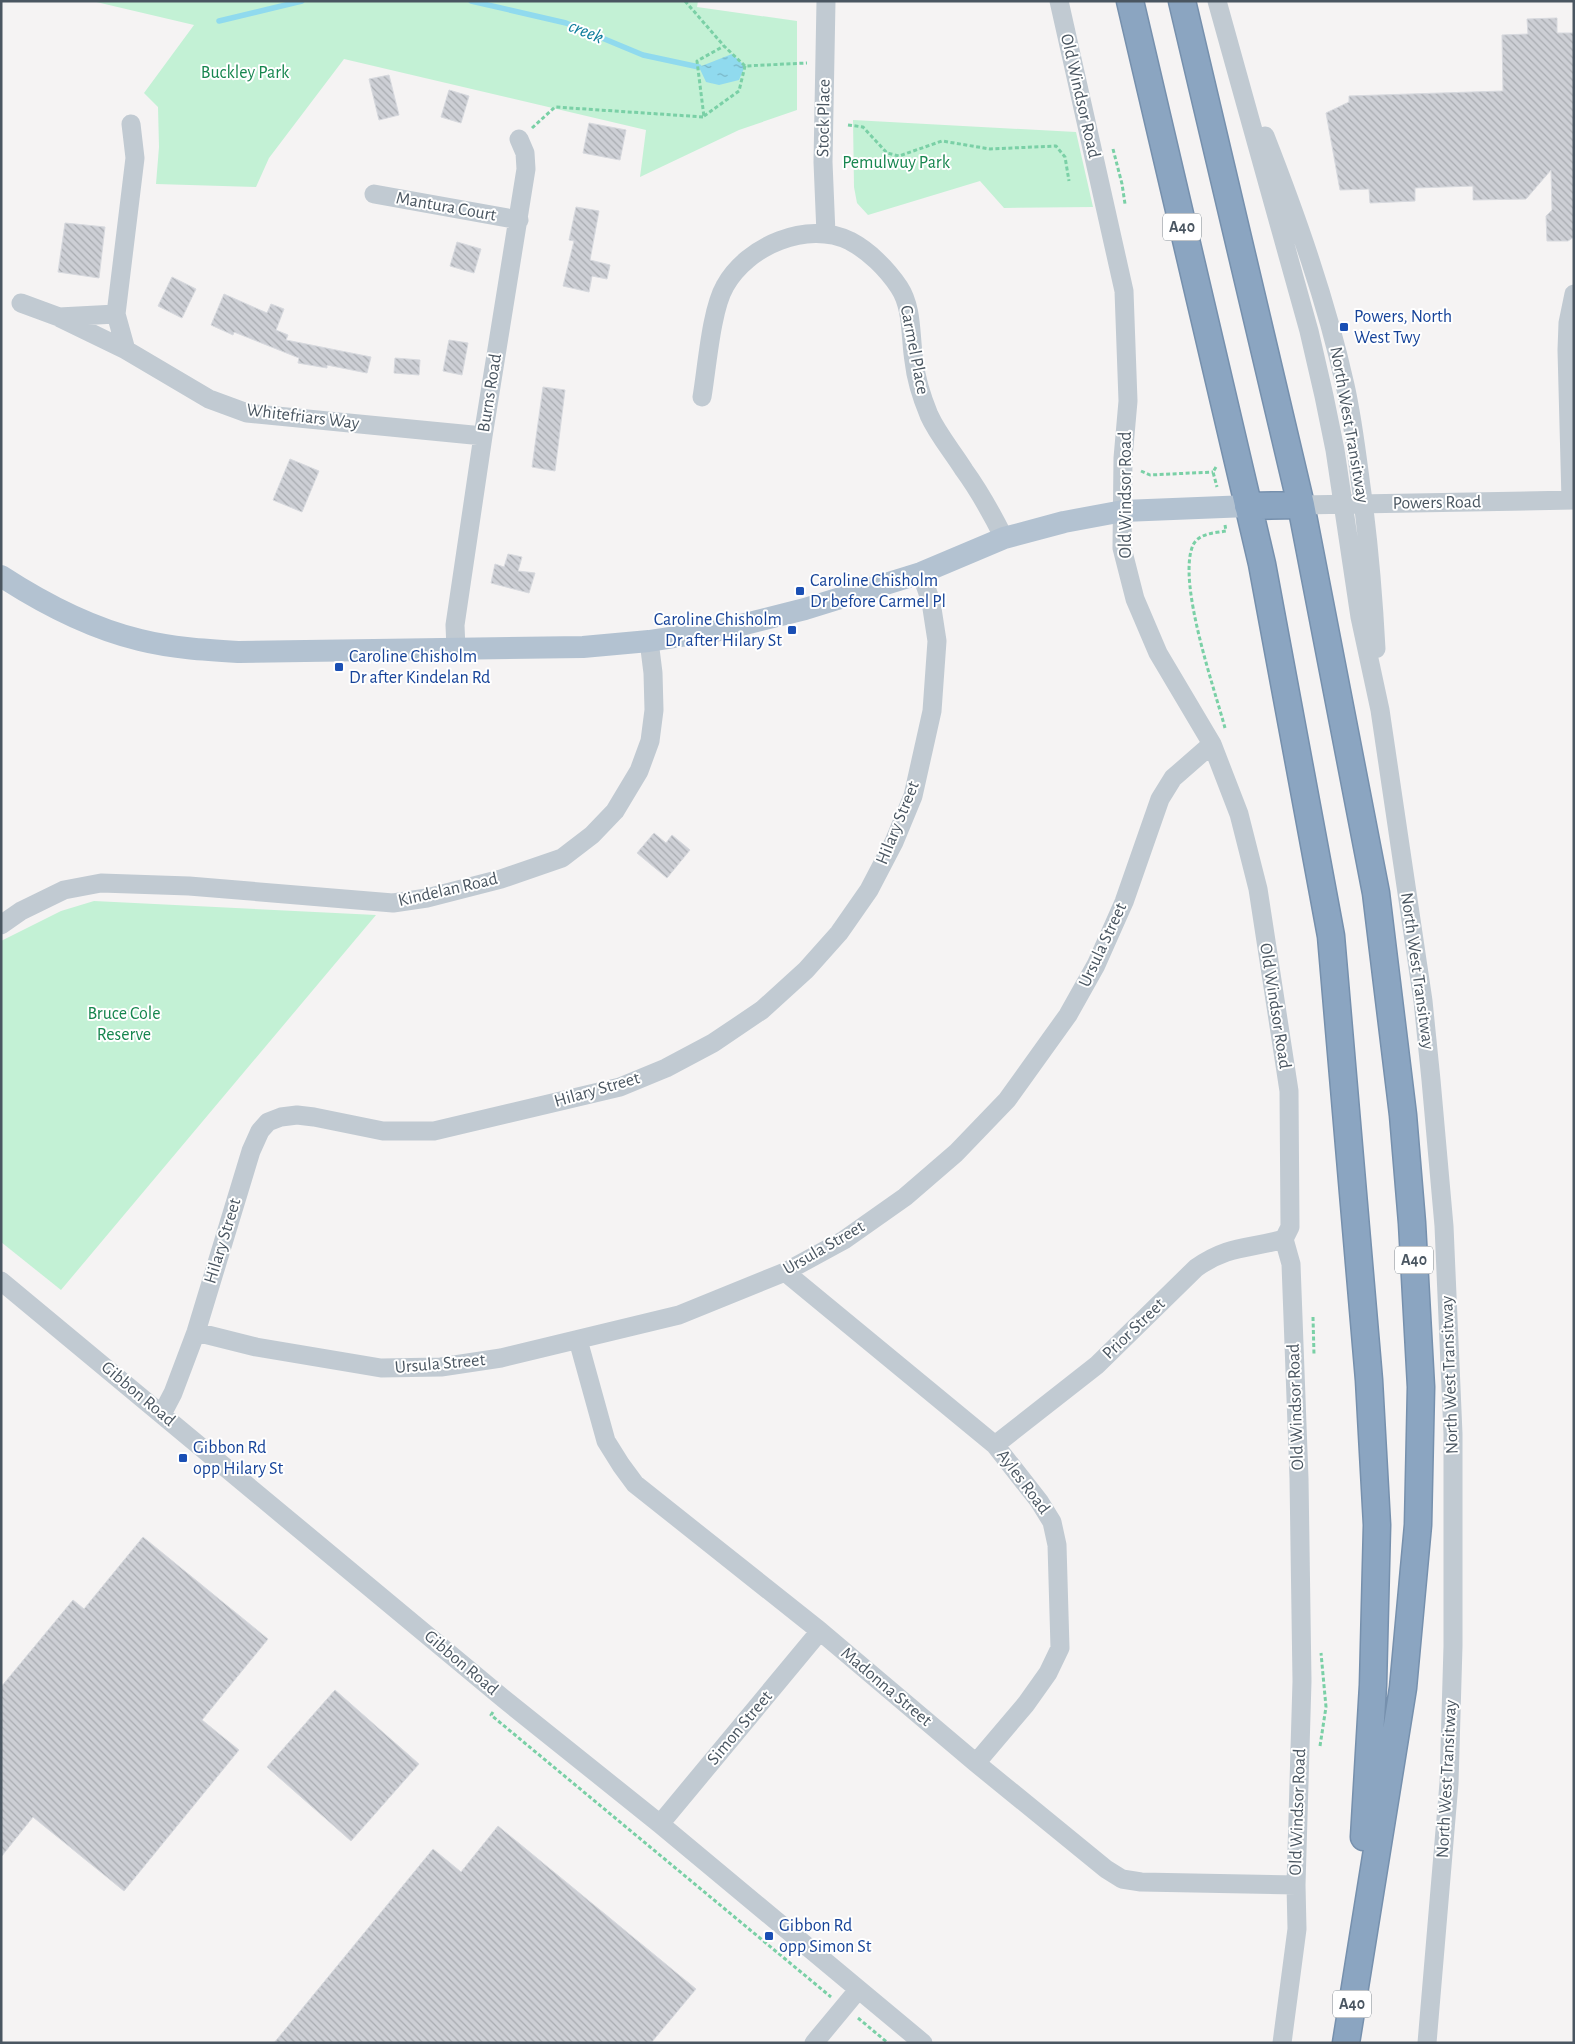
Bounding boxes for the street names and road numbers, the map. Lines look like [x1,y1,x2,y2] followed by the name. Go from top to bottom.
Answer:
[1057,32,1103,160] street label: Old Windsor Road
[814,79,834,157] street label: Stock Place
[394,189,498,225] street label: Mantura Court
[1163,213,1201,240] road number: A40
[897,304,931,396] street label: Carmel Place
[1326,345,1372,505] street label: North West Transitway
[475,352,505,434] street label: Burns Road
[246,401,361,433] street label: Whitefriars Way
[1117,431,1135,559] street label: Old Windsor Road
[1393,493,1481,513] street label: Powers Road
[873,778,923,867] street label: Hilary Street
[396,870,500,910] street label: Kindelan Road
[1397,891,1437,1051] street label: North West Transitway
[1076,900,1130,990] street label: Ursula Street
[1256,942,1294,1070] street label: Old Windsor Road
[552,1069,642,1111] street label: Hilary Street
[201,1196,245,1286] street label: Hilary Street
[780,1217,868,1278] street label: Ursula Street
[1395,1246,1433,1274] road number: A40
[1099,1295,1169,1363] street label: Prior Street
[1438,1295,1462,1455] street label: North West Transitway
[1285,1343,1307,1471] street label: Old Windsor Road
[394,1351,486,1377] street label: Ursula Street
[98,1358,178,1430] street label: Gibbon Road
[993,1446,1053,1518] street label: Ayles Road
[421,1627,501,1699] street label: Gibbon Road
[837,1644,935,1730] street label: Madonna Street
[704,1687,776,1768] street label: Simon Street
[1434,1699,1460,1859] street label: North West Transitway
[1287,1748,1309,1876] street label: Old Windsor Road
[1333,1990,1371,2018] road number: A40

